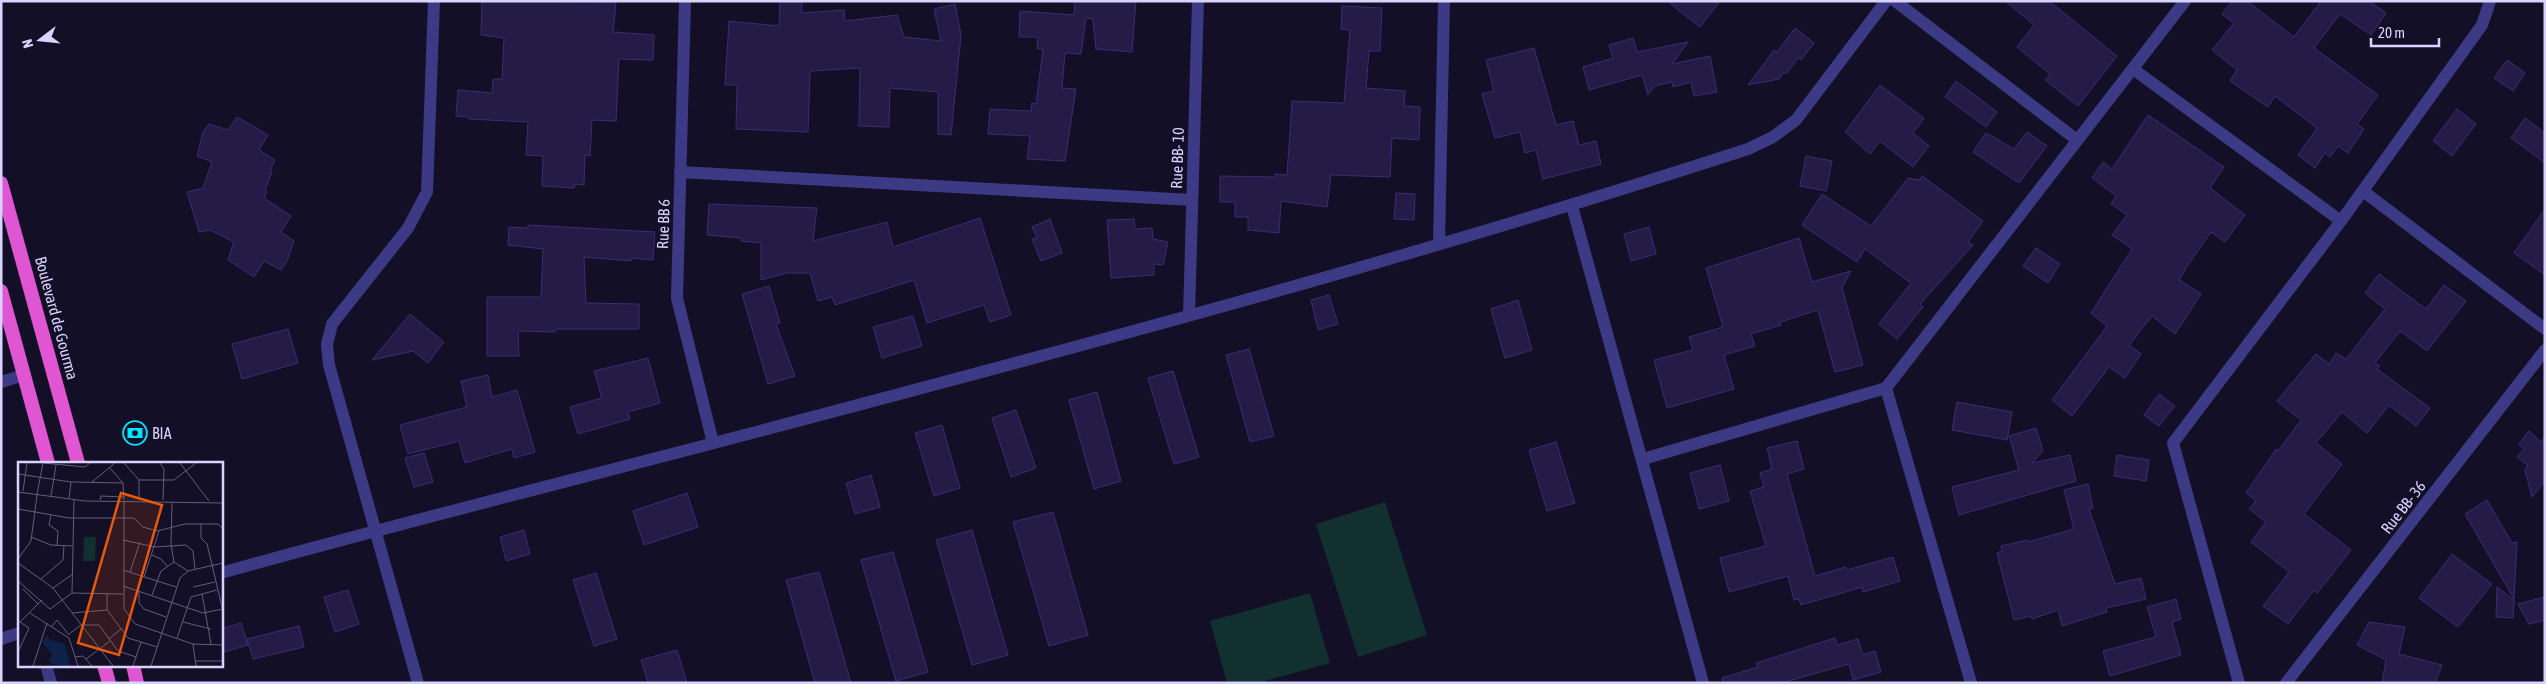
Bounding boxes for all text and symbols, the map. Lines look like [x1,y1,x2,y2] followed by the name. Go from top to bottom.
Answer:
[15,15,65,65] north arrow
[2371,15,2438,47] scale bar
[2378,24,2405,41] text: 20 m
[19,37,36,50] text: N
[1167,127,1187,189] street label: Rue BB- 10
[653,199,673,249] street label: Rue BB 6
[32,254,82,382] street label: Boulevard de Gourma
[122,420,148,446] bank icon: BIA
[152,424,172,442] place label: BIA
[18,462,222,666] inset map
[2377,477,2429,537] street label: Rue BB- 36

